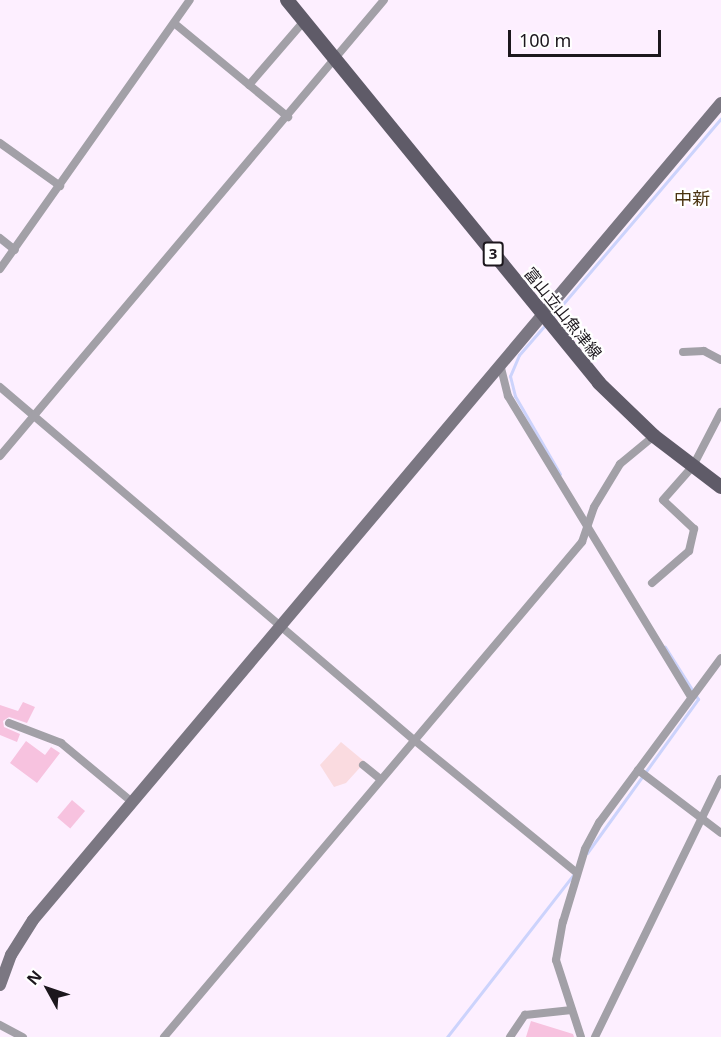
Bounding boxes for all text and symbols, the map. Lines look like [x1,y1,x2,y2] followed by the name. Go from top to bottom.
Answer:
[511,18,664,56] scale bar
[519,28,571,52] text: 100 m
[674,187,710,209] district label: 中新
[482,242,504,266] road number: 3
[520,263,606,363] street label: 富山立山魚津線
[18,959,78,1019] north arrow
[22,965,47,989] text: N

